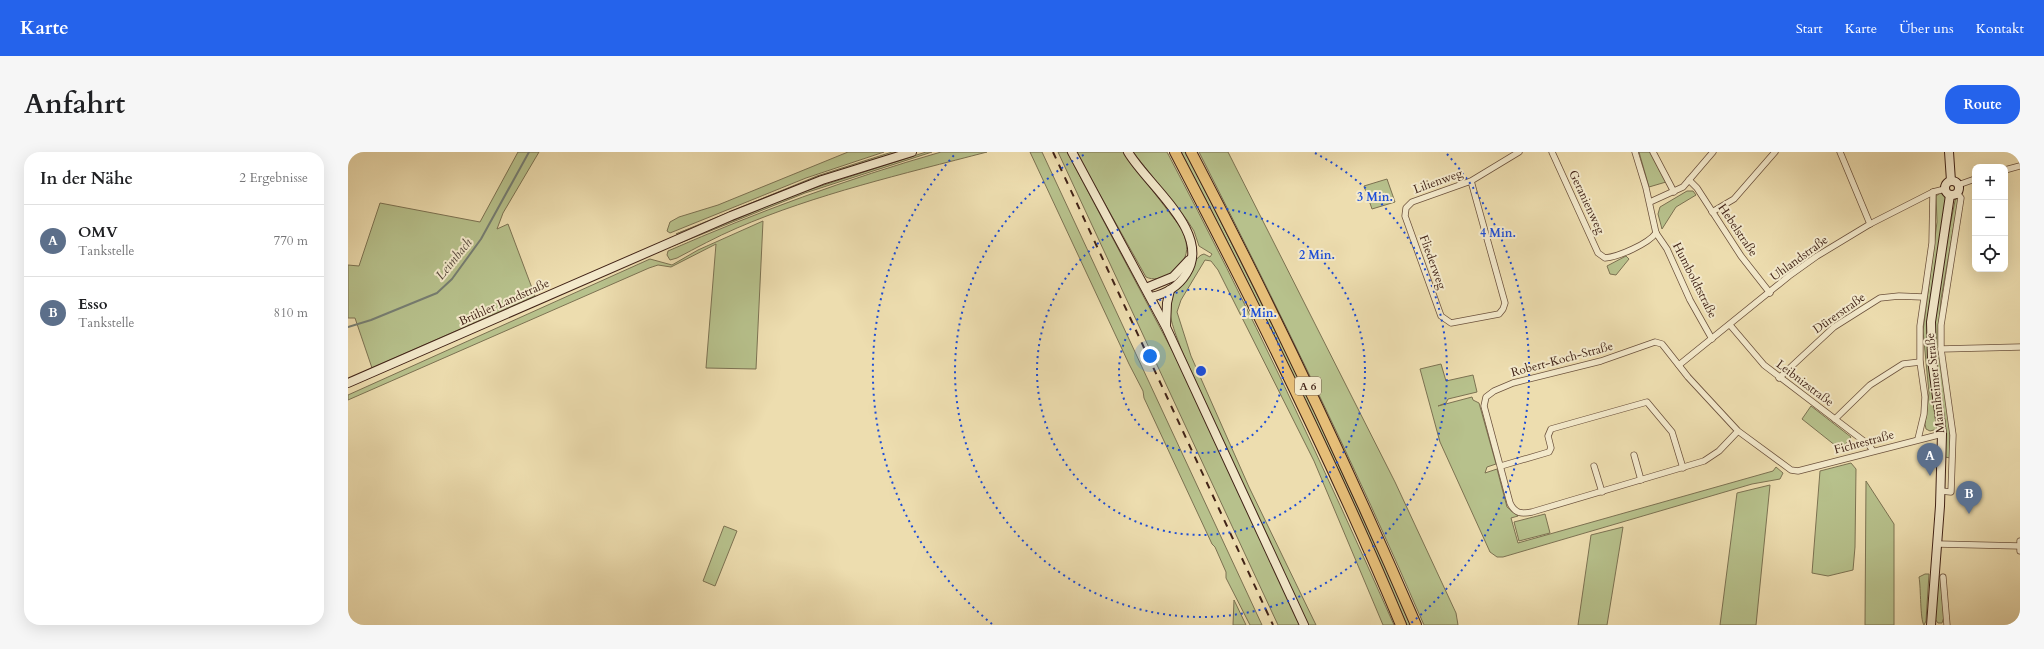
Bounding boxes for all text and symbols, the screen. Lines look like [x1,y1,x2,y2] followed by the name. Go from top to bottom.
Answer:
[20,15,69,41] text: Karte
[1796,19,1823,38] text: Start
[1845,19,1877,38] text: Karte
[1899,19,1954,38] text: Über uns
[1976,19,2024,38] text: Kontakt
[24,85,125,123] text: Anfahrt
[1945,85,2020,124] button: Route
[1972,164,2008,272] map controls
[1972,164,2008,200] button: +
[1411,165,1465,197] street label: Lilienweg
[40,167,133,190] text: In der Nähe
[1565,167,1609,237] street label: Geranienweg
[239,169,308,187] text: 2 Ergebnisse
[1357,189,1393,205] text: 3 Min.
[1714,200,1762,260] street label: Hebelstraße
[1972,200,2008,236] button: −
[78,222,118,242] text: OMV
[1480,225,1516,241] text: 4 Min.
[48,232,58,250] text: A
[274,232,308,250] text: 770 m
[1767,232,1831,284] street label: Uhlandstraße
[1416,233,1450,292] street label: Fliederweg
[432,234,477,284] water label: Leimbach
[1972,236,2008,272] button: locate
[1669,239,1721,321] street label: Humboldtstraße
[78,242,134,260] text: Tankstelle
[1299,247,1335,263] text: 2 Min.
[456,275,552,329] street label: Brühler Landstraße
[1810,289,1868,337] street label: Dürerstraße
[78,294,107,314] text: Esso
[48,304,58,322] text: B
[274,304,308,322] text: 810 m
[1241,305,1277,321] text: 1 Min.
[78,314,134,332] text: Tankstelle
[1922,332,1948,434] street label: Mannheimer Straße
[1509,338,1615,380] street label: Robert-Koch-Straße
[1140,346,1160,366] your location
[1773,356,1837,410] street label: Leibnizstraße
[1194,364,1208,378] centre of rings
[1295,377,1321,395] road number: A 6
[1832,426,1896,458] street label: Fichtestraße
[1917,443,1943,476] pin: A
[1956,481,1982,514] pin: B

